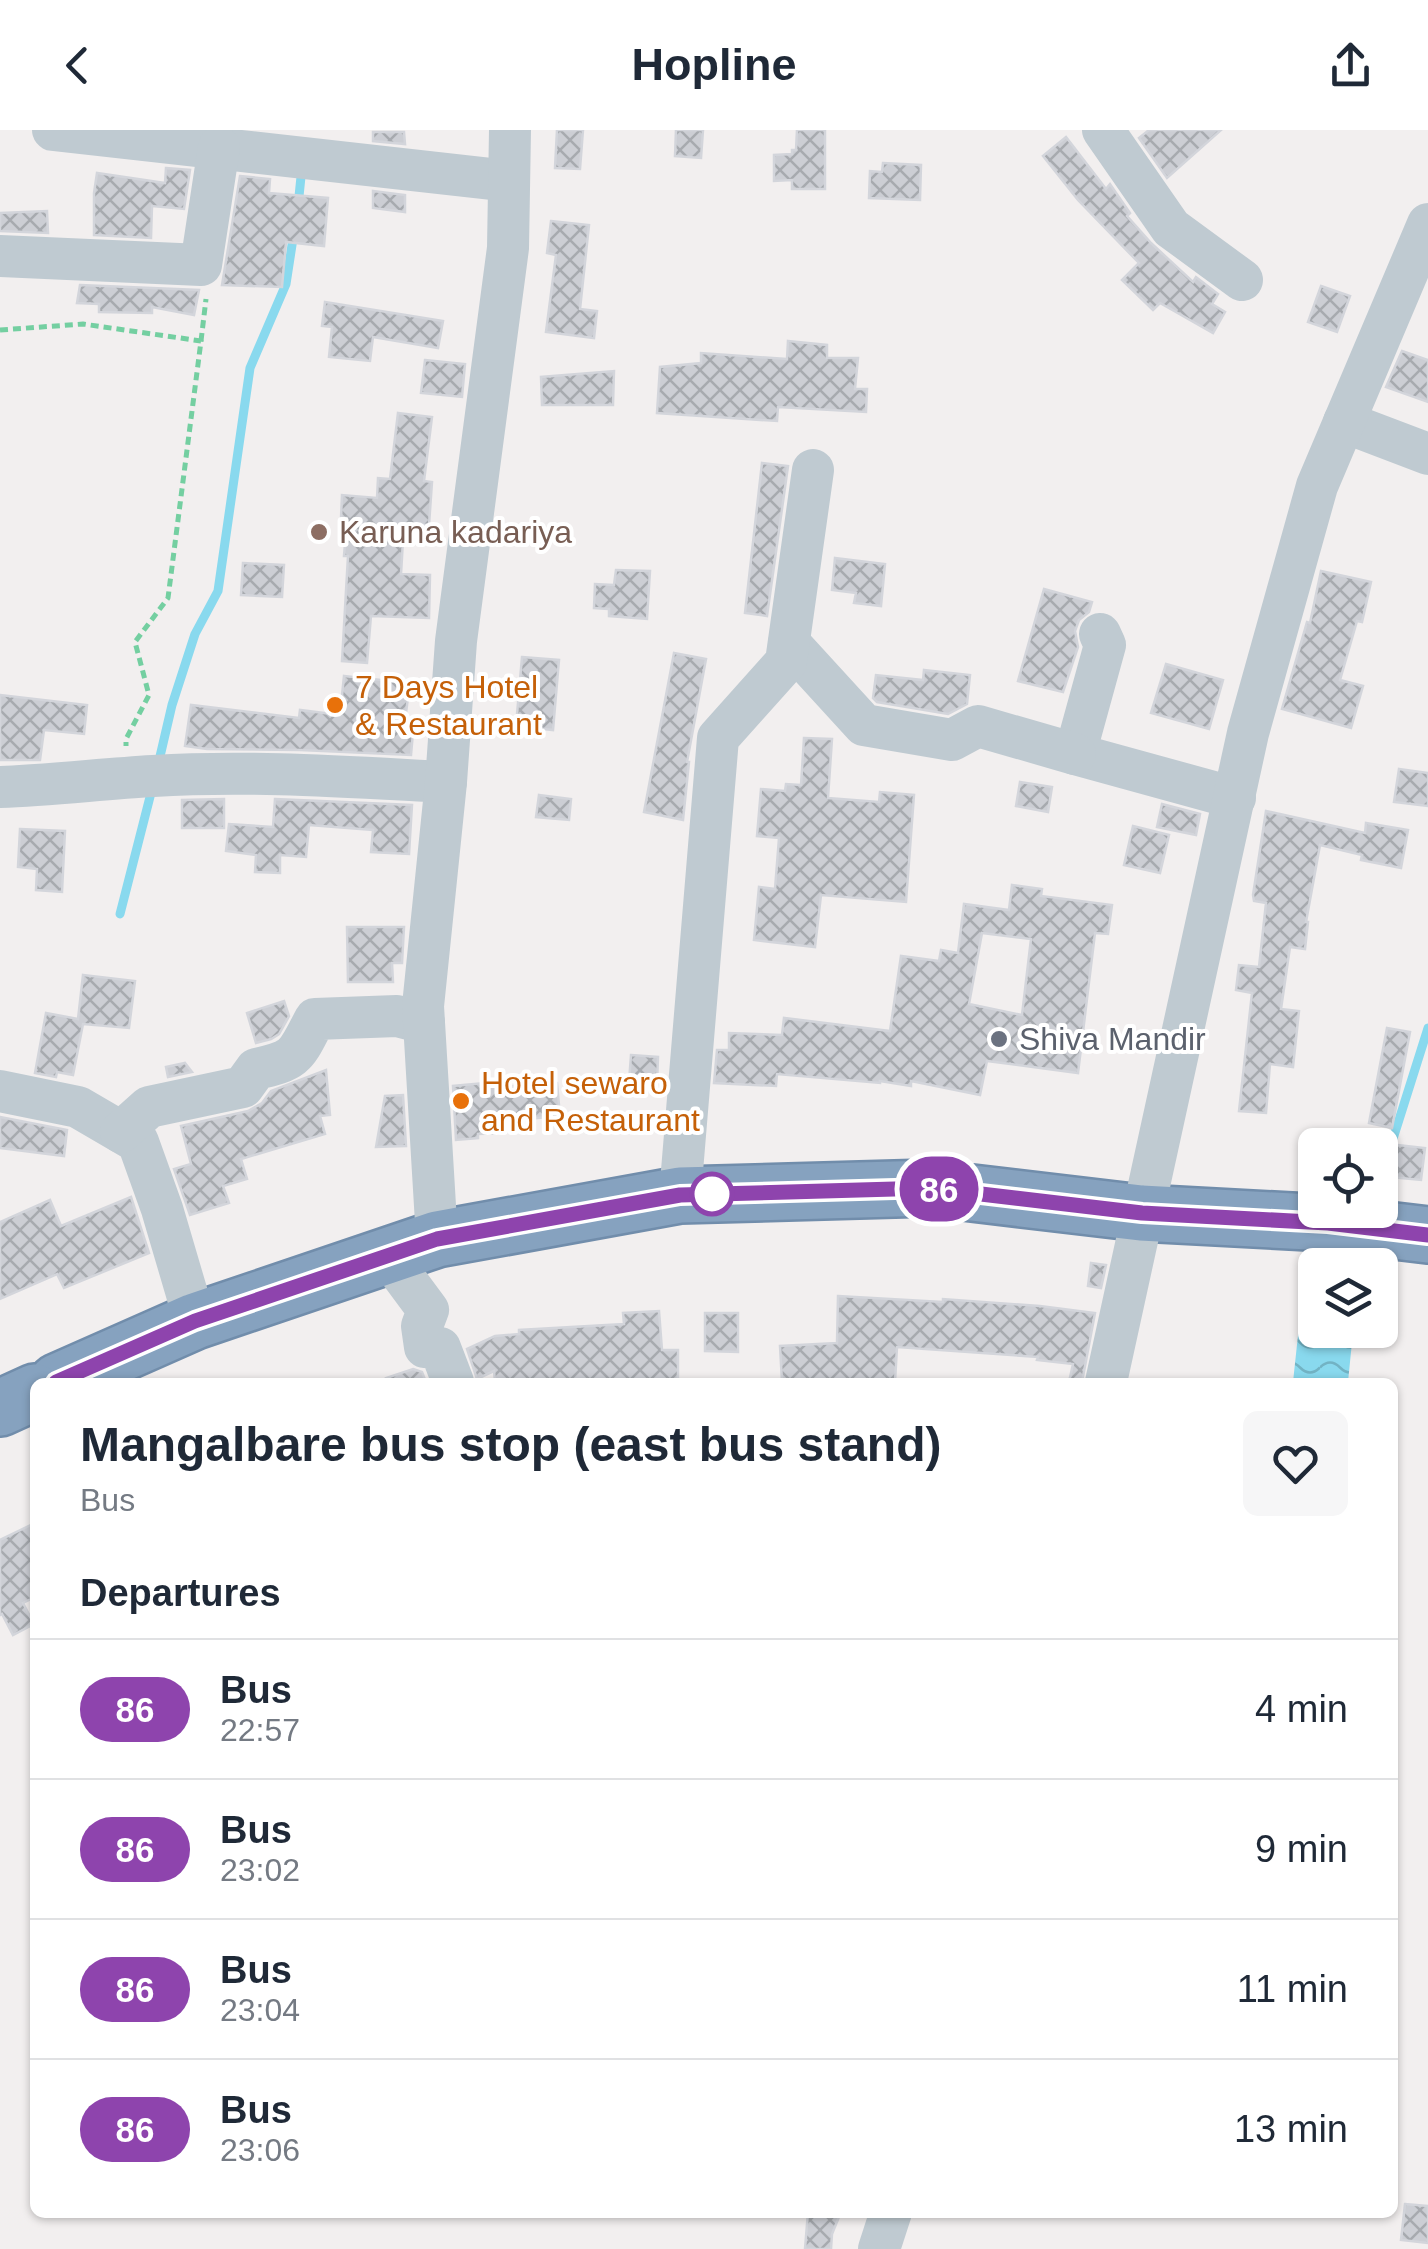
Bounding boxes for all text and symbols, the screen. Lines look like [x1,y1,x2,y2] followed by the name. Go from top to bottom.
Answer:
[50,38,105,93] icon: back
[1323,38,1378,93] icon: share
[632,39,797,90] text: Hopline
[339,514,572,550] place label: Karuna kadariya
[308,521,330,543] marker: Karuna kadariya
[355,669,542,742] place label: 7 Days Hotel & Restaurant
[324,694,346,716] marker: 7 Days Hotel & Restaurant
[1019,1021,1206,1057] place label: Shiva Mandir
[988,1028,1010,1050] marker: Shiva Mandir
[481,1065,700,1138] place label: Hotel sewaro and Restaurant
[450,1090,472,1112] marker: Hotel sewaro and Restaurant
[1298,1128,1398,1348] map controls
[1298,1128,1398,1228] button: locate
[894,1156,984,1222] line badge: 86
[920,1170,958,1209] text: 86
[691,1173,733,1215] unlabelled marker
[1298,1248,1398,1348] button: layers
[1243,1411,1348,1516] button: heart
[80,1418,941,1471] text: Mangalbare bus stop (east bus stand)
[80,1482,135,1518] text: Bus
[80,1572,281,1614] text: Departures
[220,1669,292,1711] text: Bus
[1255,1688,1348,1730] text: 4 min
[116,1690,154,1729] text: 86
[220,1712,300,1748] text: 22:57
[220,1809,292,1851] text: Bus
[1255,1828,1348,1870] text: 9 min
[116,1830,154,1869] text: 86
[220,1852,300,1888] text: 23:02
[220,1949,292,1991] text: Bus
[1237,1968,1348,2010] text: 11 min
[116,1970,154,2009] text: 86
[220,1992,300,2028] text: 23:04
[220,2089,292,2131] text: Bus
[1234,2108,1348,2150] text: 13 min
[116,2110,154,2149] text: 86
[220,2132,300,2168] text: 23:06

